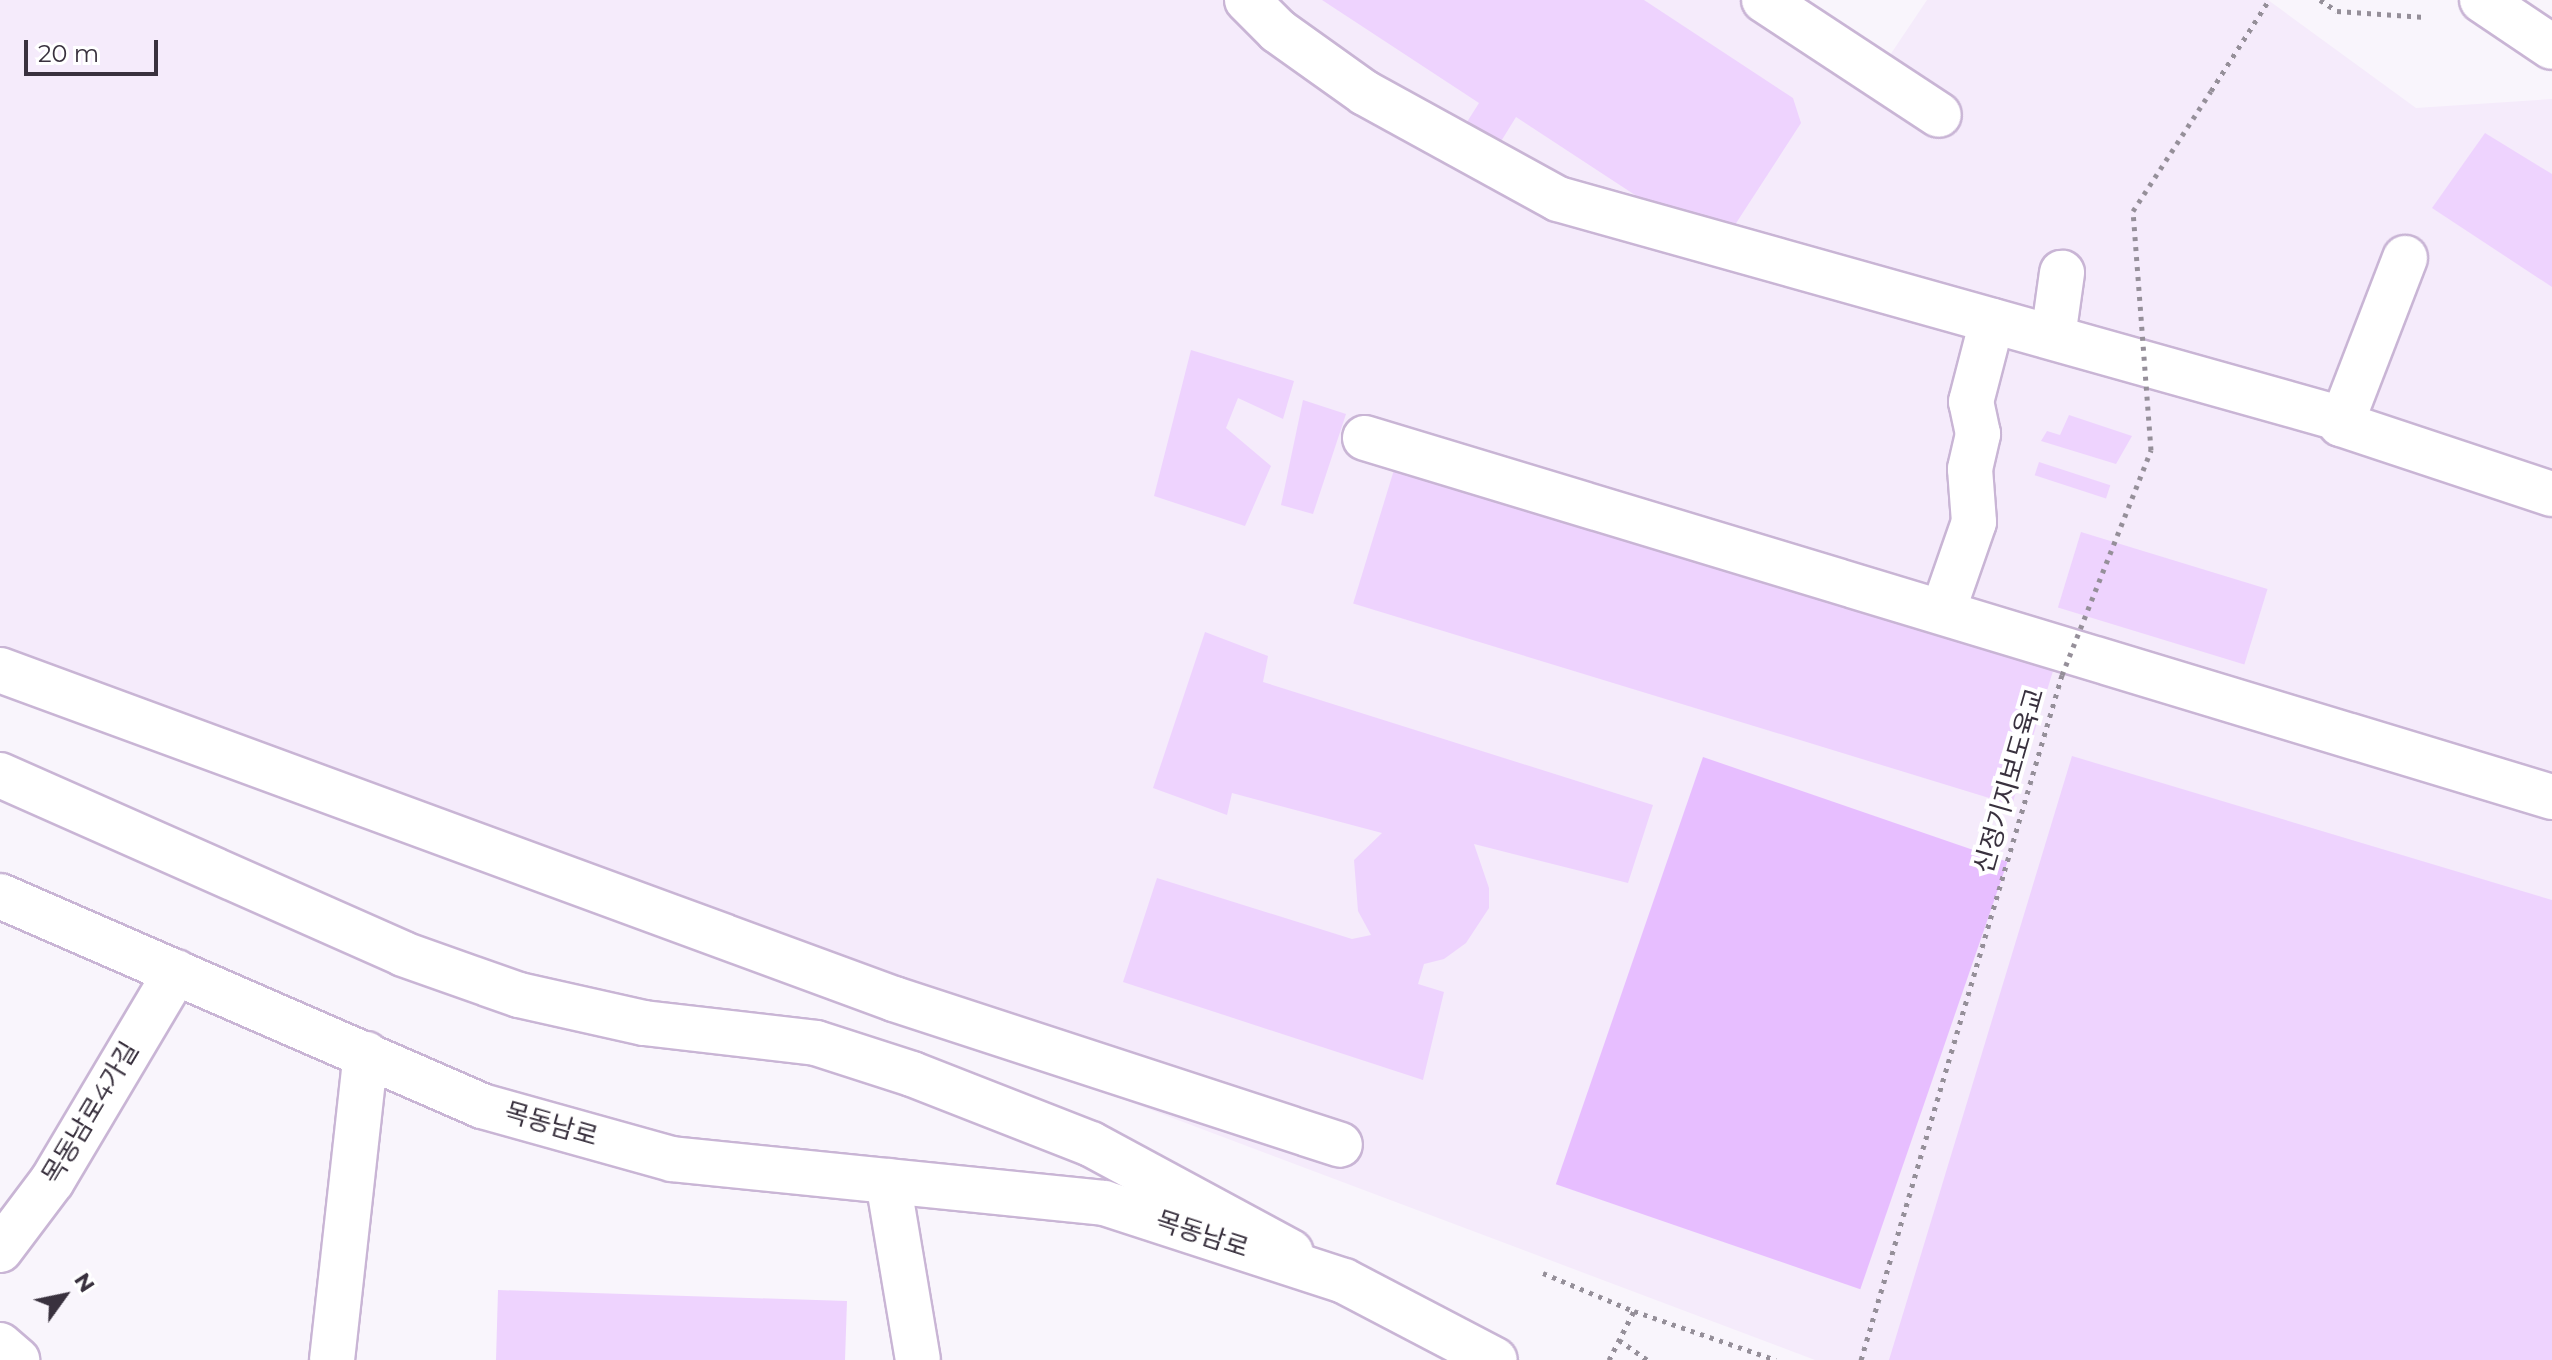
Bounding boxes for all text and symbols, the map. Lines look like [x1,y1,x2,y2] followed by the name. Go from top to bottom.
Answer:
[28,24,162,74] scale bar
[38,39,99,68] text: 20 m
[1969,685,2051,877] street label: 신정기지보도육교
[36,1036,146,1190] street label: 목동남로4가길
[501,1097,601,1153] street label: 목동남로
[1152,1205,1252,1265] street label: 목동남로
[24,1256,104,1336] north arrow
[68,1268,101,1297] text: N

